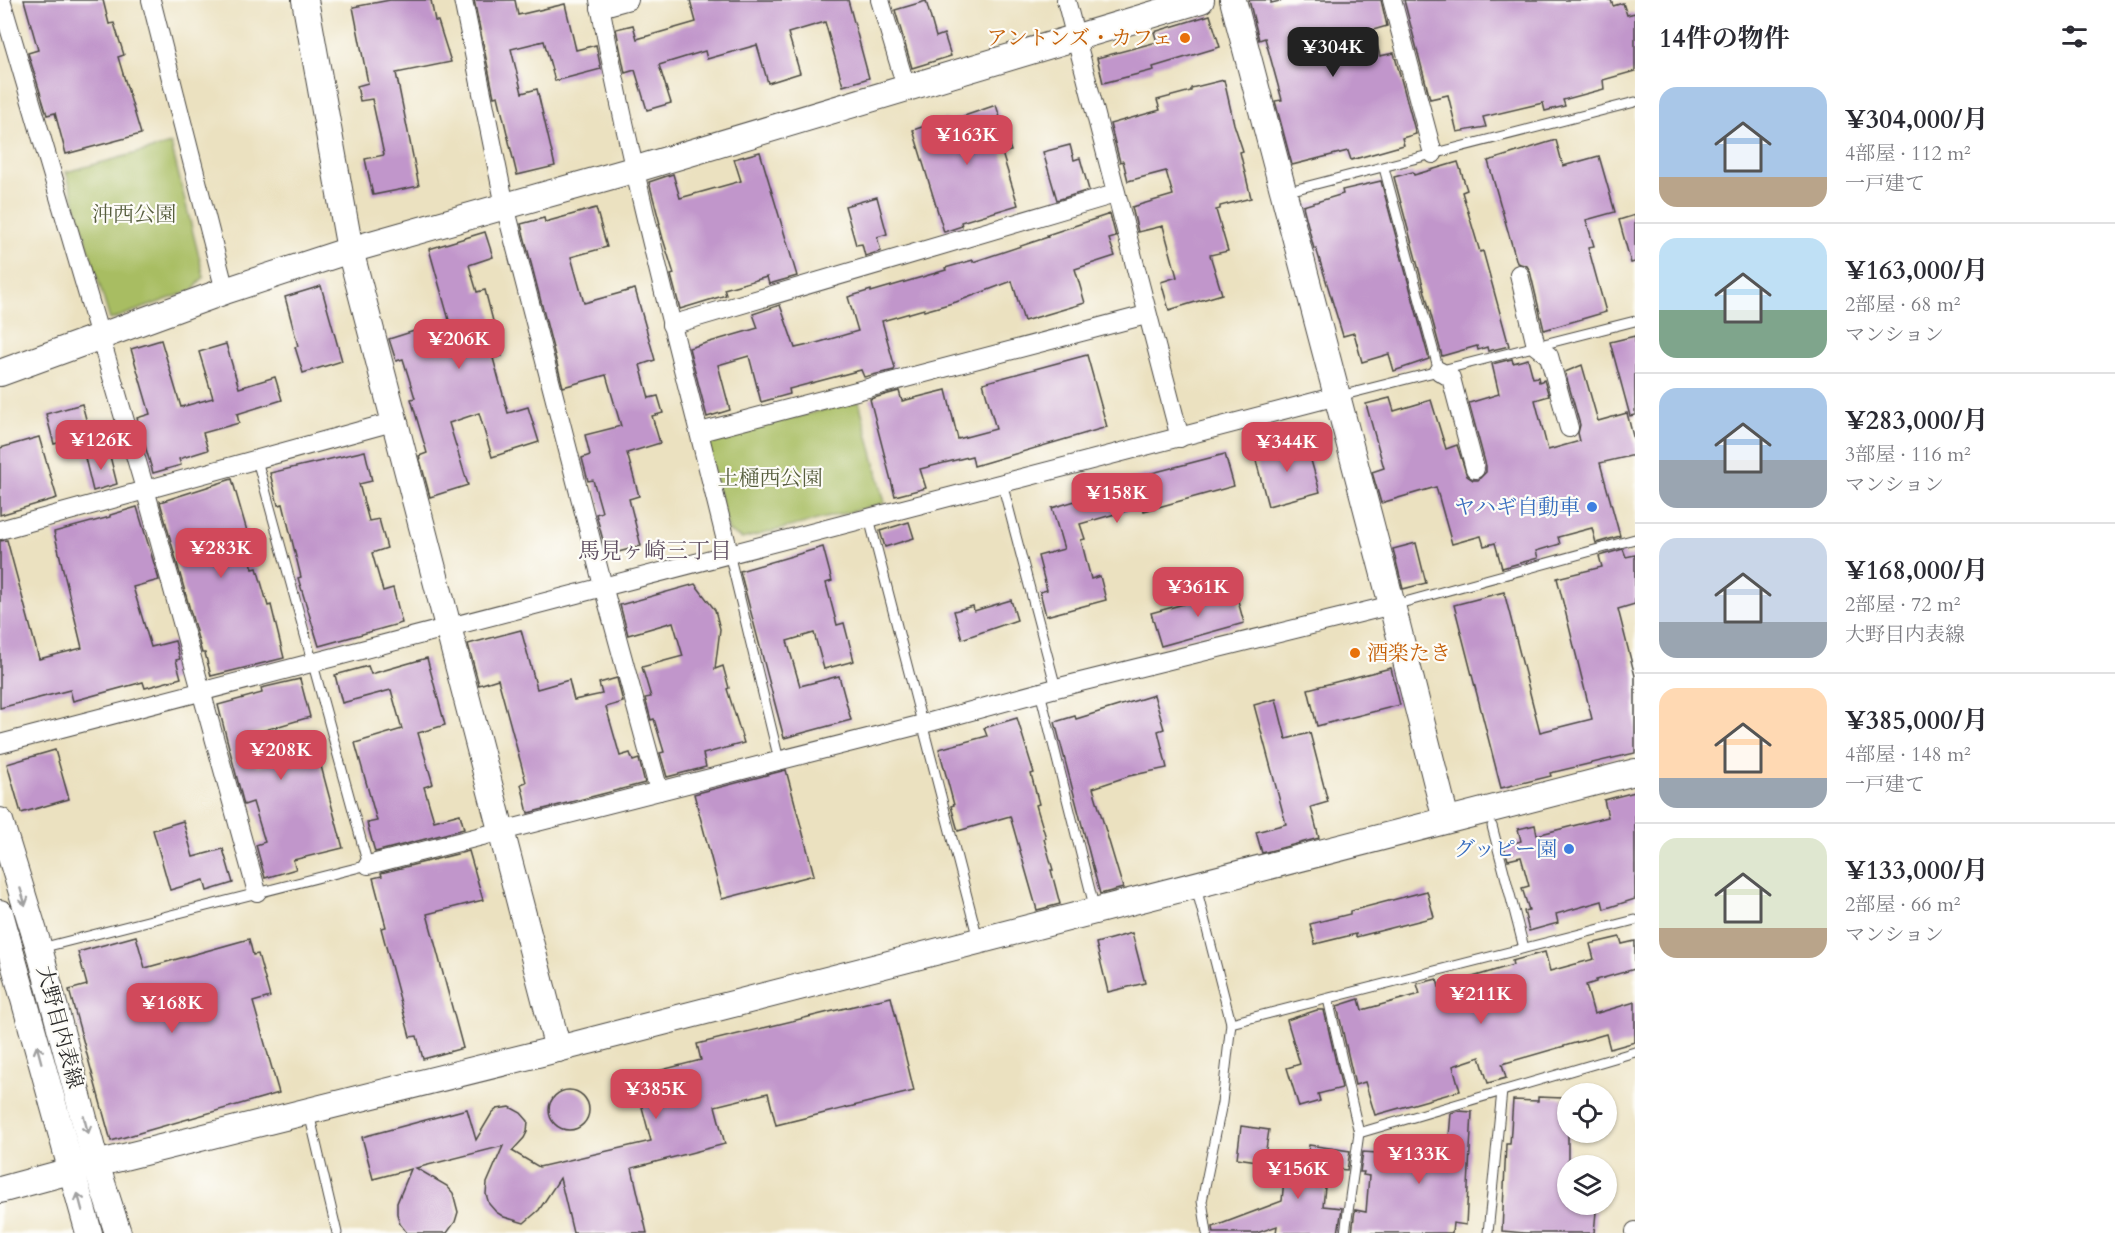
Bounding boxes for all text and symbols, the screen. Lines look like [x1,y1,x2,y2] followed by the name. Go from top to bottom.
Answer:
[2058,20,2091,53] icon: filters
[1659,21,1790,56] text: 14件の物件
[987,24,1173,53] place label: アントンズ・カフェ
[1291,27,1375,78] pin: ¥304K
[1178,31,1192,45] marker: アントンズ・カフェ
[1302,33,1364,60] text: ¥304K
[1845,102,1988,137] text: ¥304,000/月
[1707,111,1779,183] icon: home
[925,115,1009,166] pin: ¥163K
[936,121,998,148] text: ¥163K
[1845,140,1971,167] text: 4部屋 · 112 m²
[1845,170,1925,197] text: 一戸建て
[92,200,176,229] park label: 沖西公園
[1845,253,1988,288] text: ¥163,000/月
[1707,262,1779,334] icon: home
[1845,291,1961,318] text: 2部屋 · 68 m²
[417,319,501,370] pin: ¥206K
[1845,321,1944,348] text: マンション
[428,325,490,352] text: ¥206K
[1845,403,1988,438] text: ¥283,000/月
[1707,412,1779,484] icon: home
[59,420,143,471] pin: ¥126K
[1245,422,1329,473] pin: ¥344K
[70,426,132,453] text: ¥126K
[1256,428,1318,455] text: ¥344K
[1845,441,1971,468] text: 3部屋 · 116 m²
[718,464,823,493] park label: 土樋西公園
[1845,471,1944,498] text: マンション
[1075,473,1159,524] pin: ¥158K
[1086,479,1148,506] text: ¥158K
[1454,493,1580,522] place label: ヤハギ自動車
[1585,500,1599,514] marker: ヤハギ自動車
[179,528,263,579] pin: ¥283K
[190,534,252,561] text: ¥283K
[578,536,732,566] district label: 馬見ヶ崎三丁目
[1845,553,1988,588] text: ¥168,000/月
[1707,562,1779,634] icon: home
[1156,567,1240,618] pin: ¥361K
[1167,573,1229,600] text: ¥361K
[1845,591,1961,618] text: 2部屋 · 72 m²
[1845,621,1965,648] text: 大野目内表線
[1367,639,1451,668] place label: 酒楽たき
[1348,646,1362,660] marker: 酒楽たき
[1845,703,1988,738] text: ¥385,000/月
[1707,712,1779,784] icon: home
[239,730,323,781] pin: ¥208K
[250,736,312,763] text: ¥208K
[1845,741,1971,768] text: 4部屋 · 148 m²
[1845,771,1925,798] text: 一戸建て
[1454,835,1557,864] place label: グッピー園
[1562,842,1576,856] marker: グッピー園
[1845,853,1988,888] text: ¥133,000/月
[1707,862,1779,934] icon: home
[18,887,29,906] one-way arrow
[1845,891,1961,918] text: 2部屋 · 66 m²
[1845,921,1944,948] text: マンション
[29,963,90,1092] street label: 大野目内表線
[1439,974,1523,1025] pin: ¥211K
[1450,980,1512,1007] text: ¥211K
[130,983,214,1034] pin: ¥168K
[141,989,203,1016] text: ¥168K
[33,1045,45,1064] one-way arrow
[614,1069,698,1120] pin: ¥385K
[625,1075,687,1102] text: ¥385K
[1557,1083,1617,1215] map controls
[1557,1083,1617,1143] button: locate
[81,1116,92,1135] one-way arrow
[1377,1134,1461,1185] pin: ¥133K
[1388,1140,1450,1167] text: ¥133K
[1256,1149,1340,1200] pin: ¥156K
[1267,1155,1329,1182] text: ¥156K
[1557,1155,1617,1215] button: layers
[74,1193,85,1212] one-way arrow

